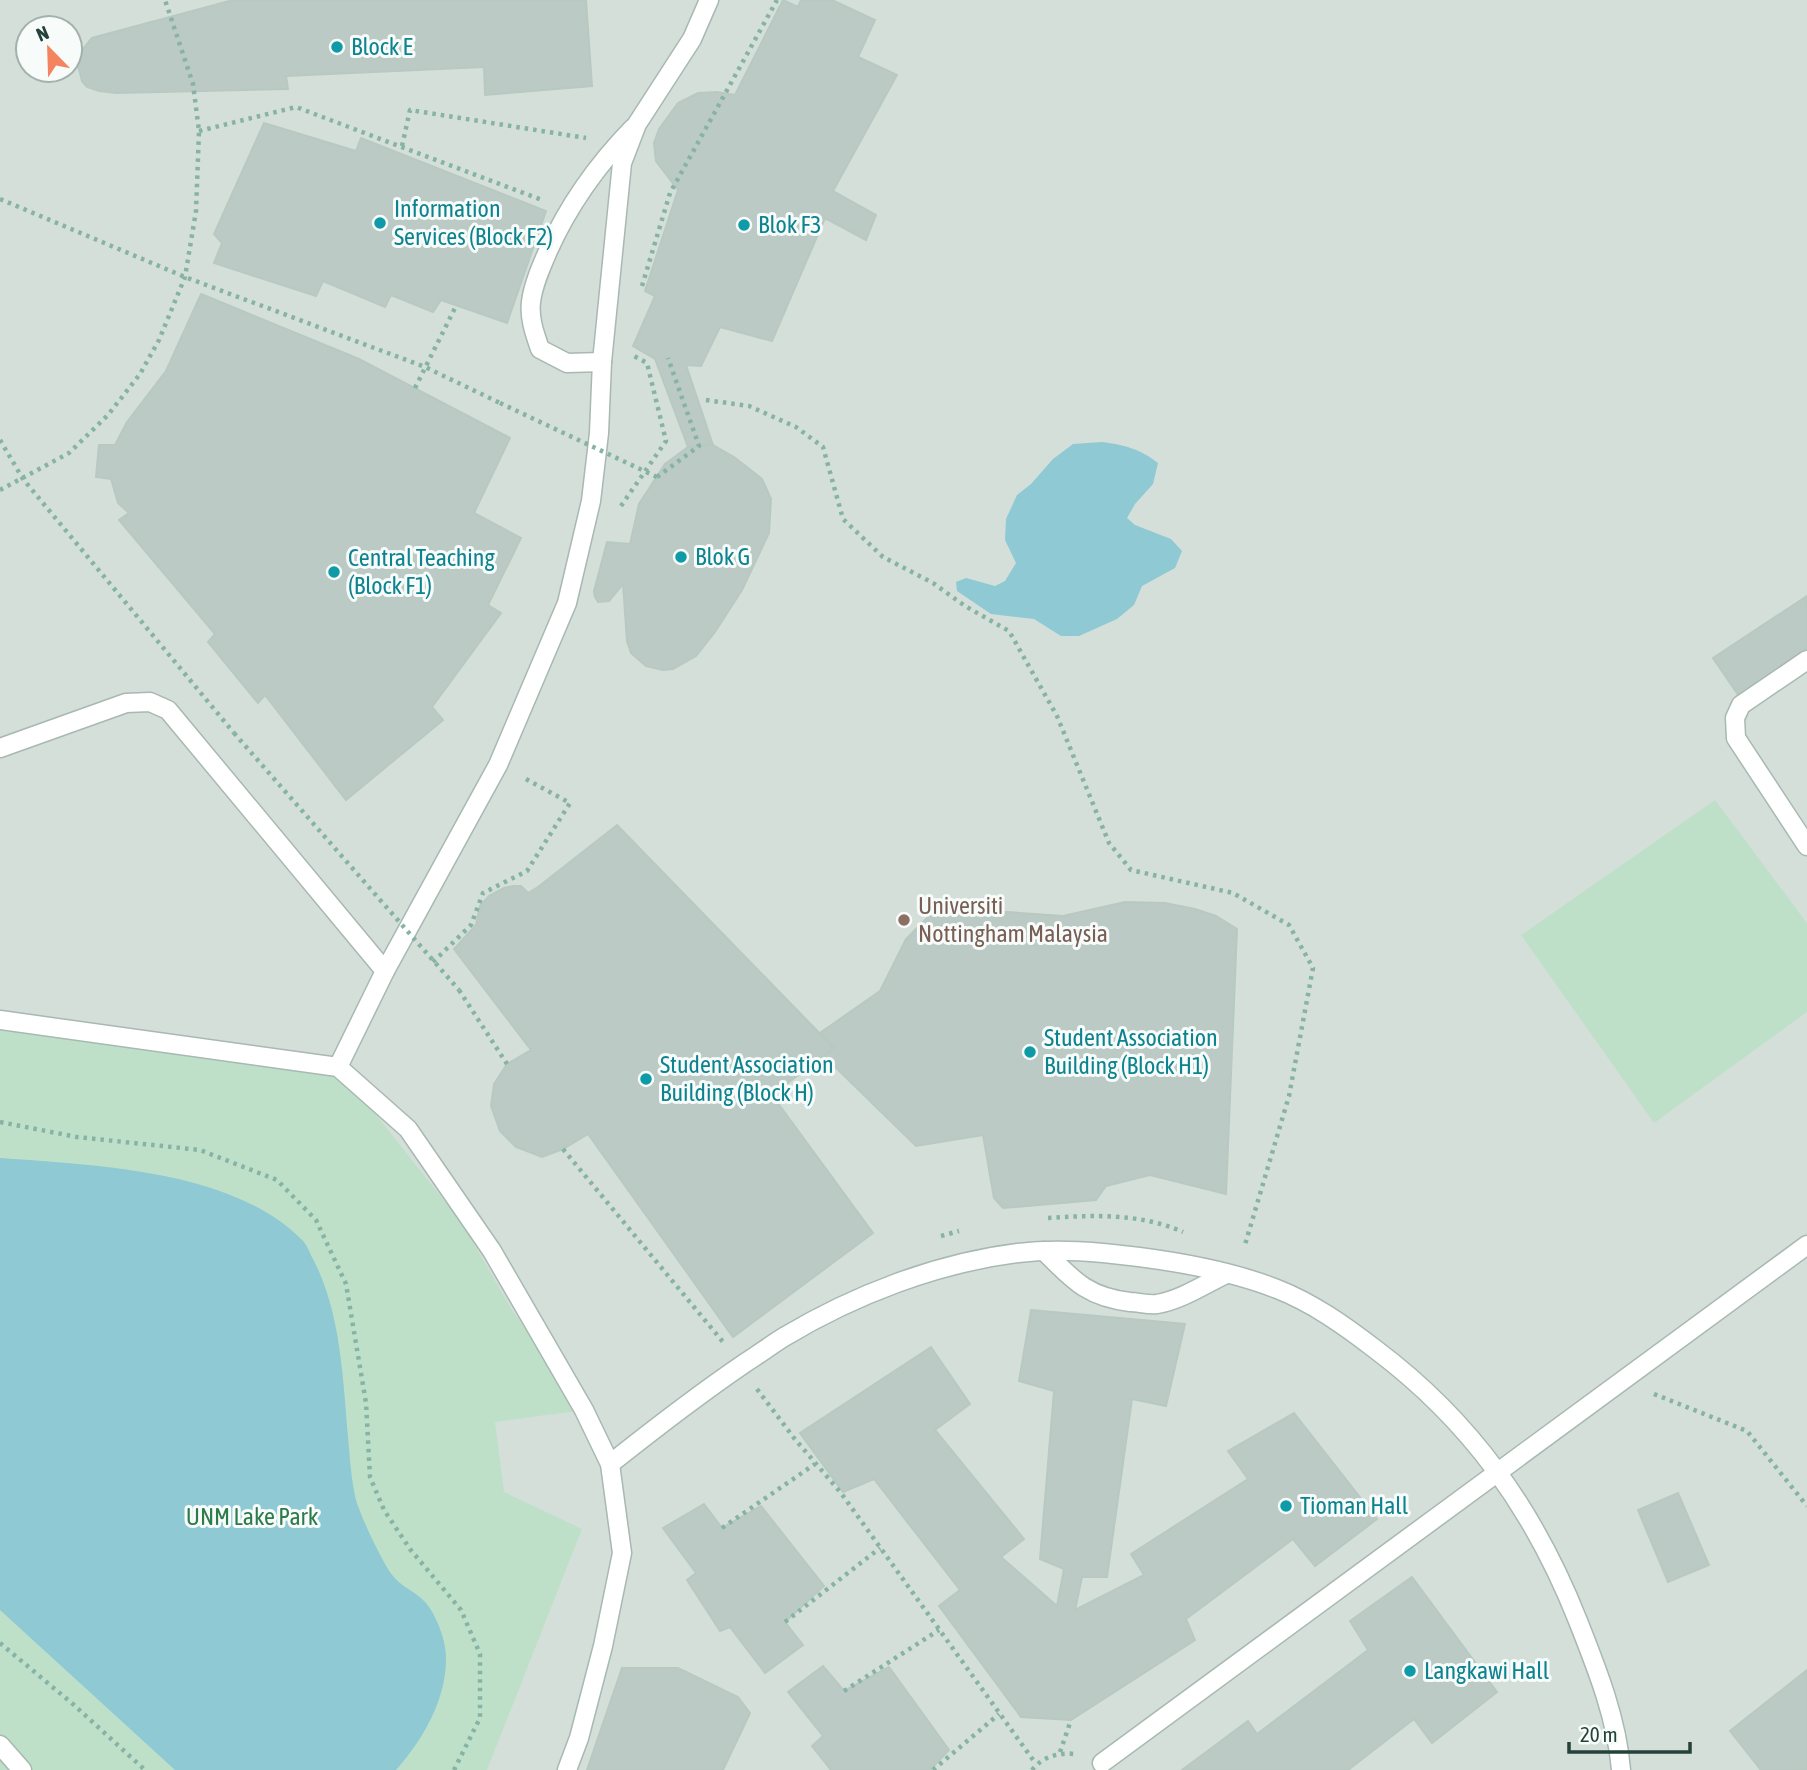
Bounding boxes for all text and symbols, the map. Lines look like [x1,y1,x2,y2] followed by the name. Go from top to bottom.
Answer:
[14,14,84,84] north arrow
[33,21,52,46] text: N
[351,33,413,60] place label: Block E
[329,39,345,55] marker: Block E
[394,195,553,250] place label: Information Services (Block F2)
[758,211,822,238] place label: Blok F3
[372,215,388,231] marker: Information Services (Block F2)
[736,217,752,233] marker: Blok F3
[695,543,750,570] place label: Blok G
[348,544,495,599] place label: Central Teaching (Block F1)
[673,549,689,565] marker: Blok G
[326,564,342,580] marker: Central Teaching (Block F1)
[918,892,1108,947] place label: Universiti Nottingham Malaysia
[896,912,912,928] marker: Universiti Nottingham Malaysia
[1044,1024,1218,1079] place label: Student Association Building (Block H1)
[1022,1044,1038,1060] marker: Student Association Building (Block H1)
[660,1051,834,1106] place label: Student Association Building (Block H)
[638,1071,654,1087] marker: Student Association Building (Block H)
[1300,1492,1409,1519] place label: Tioman Hall
[1278,1498,1294,1514] marker: Tioman Hall
[186,1503,319,1530] park label: UNM Lake Park
[1424,1657,1550,1684] place label: Langkawi Hall
[1402,1663,1418,1679] marker: Langkawi Hall
[1569,1710,1690,1754] scale bar
[1580,1722,1618,1746] text: 20 m

